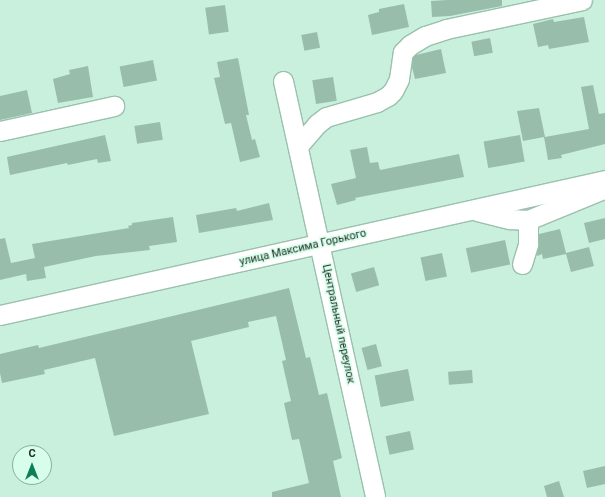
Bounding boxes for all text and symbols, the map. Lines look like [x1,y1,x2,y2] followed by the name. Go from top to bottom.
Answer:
[238,227,368,269] street label: улица Максима Горького
[319,263,357,385] street label: Центральный переулок
[12,445,52,485] north arrow
[28,447,36,460] text: С

